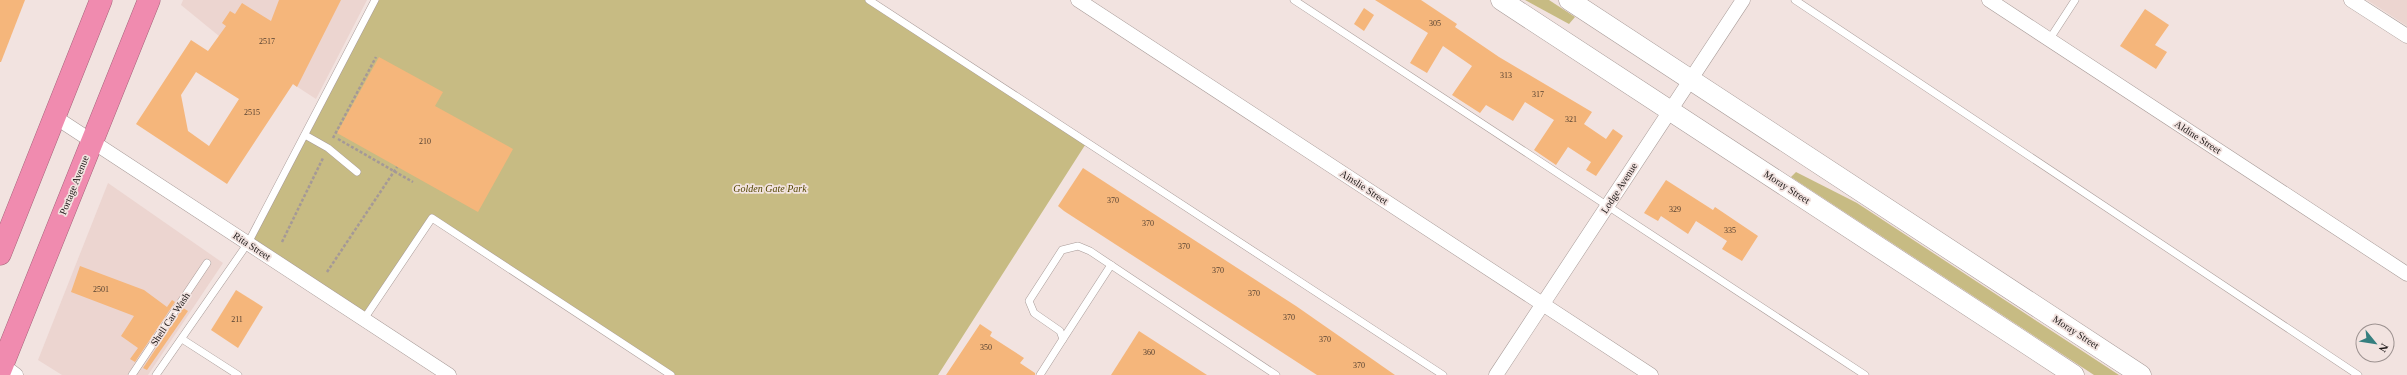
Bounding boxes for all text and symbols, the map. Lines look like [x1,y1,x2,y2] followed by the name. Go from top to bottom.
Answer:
[1429,19,1441,28] house number: 305
[259,37,275,46] house number: 2517
[1500,71,1512,80] house number: 313
[1532,90,1544,99] house number: 317
[244,108,260,117] house number: 2515
[1565,115,1577,124] house number: 321
[2173,118,2223,156] street label: Aldine Street
[419,137,431,146] house number: 210
[57,153,91,216] street label: Portage Avenue
[1599,160,1640,215] street label: Lodge Avenue
[1338,167,1390,207] street label: Ainslie Street
[1762,168,1812,206] street label: Moray Street
[733,183,807,194] park label: Golden Gate Park
[1107,196,1119,205] house number: 370
[1669,205,1681,214] house number: 329
[1142,219,1154,228] house number: 370
[1724,226,1736,235] house number: 335
[231,230,273,262] street label: Rita Street
[1178,242,1190,251] house number: 370
[1212,266,1224,275] house number: 370
[93,285,109,294] house number: 2501
[1248,289,1260,298] house number: 370
[148,290,192,348] street label: Shell Car Wash
[1283,313,1295,322] house number: 370
[2051,313,2101,351] street label: Moray Street
[231,315,243,324] house number: 211
[2355,323,2395,363] north arrow
[1319,335,1331,344] house number: 370
[2376,342,2391,354] text: N
[980,343,992,352] house number: 350
[1143,348,1155,357] house number: 360
[1353,361,1365,370] house number: 370

